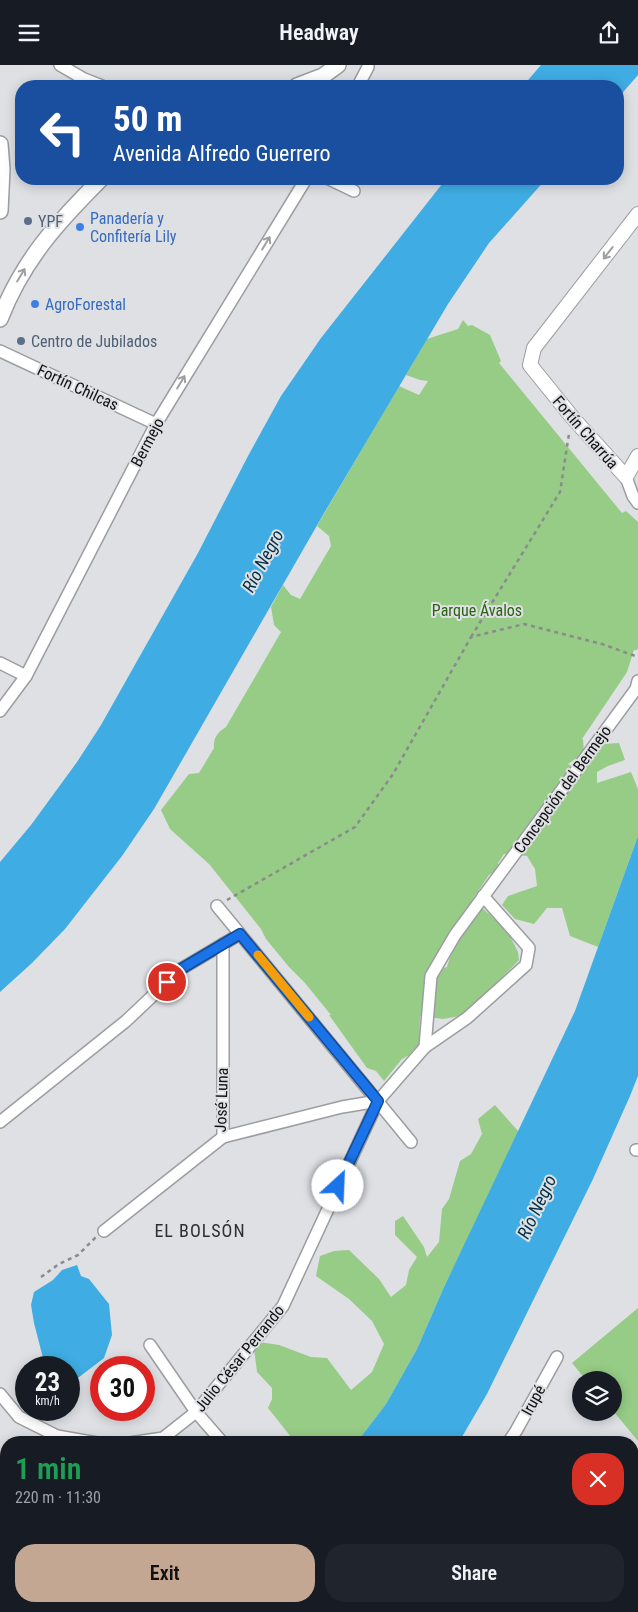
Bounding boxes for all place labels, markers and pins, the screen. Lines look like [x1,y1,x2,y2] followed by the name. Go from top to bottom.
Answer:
[90,209,177,246] place label: Panadería y Confitería Lily
[38,212,63,231] place label: YPF
[22,215,34,227] marker: YPF
[74,221,86,233] marker: Panadería y Confitería Lily
[45,295,126,314] place label: AgroForestal
[29,298,41,310] marker: AgroForestal
[31,332,157,351] place label: Centro de Jubilados
[15,335,27,347] marker: Centro de Jubilados
[146,961,188,1003] pin

